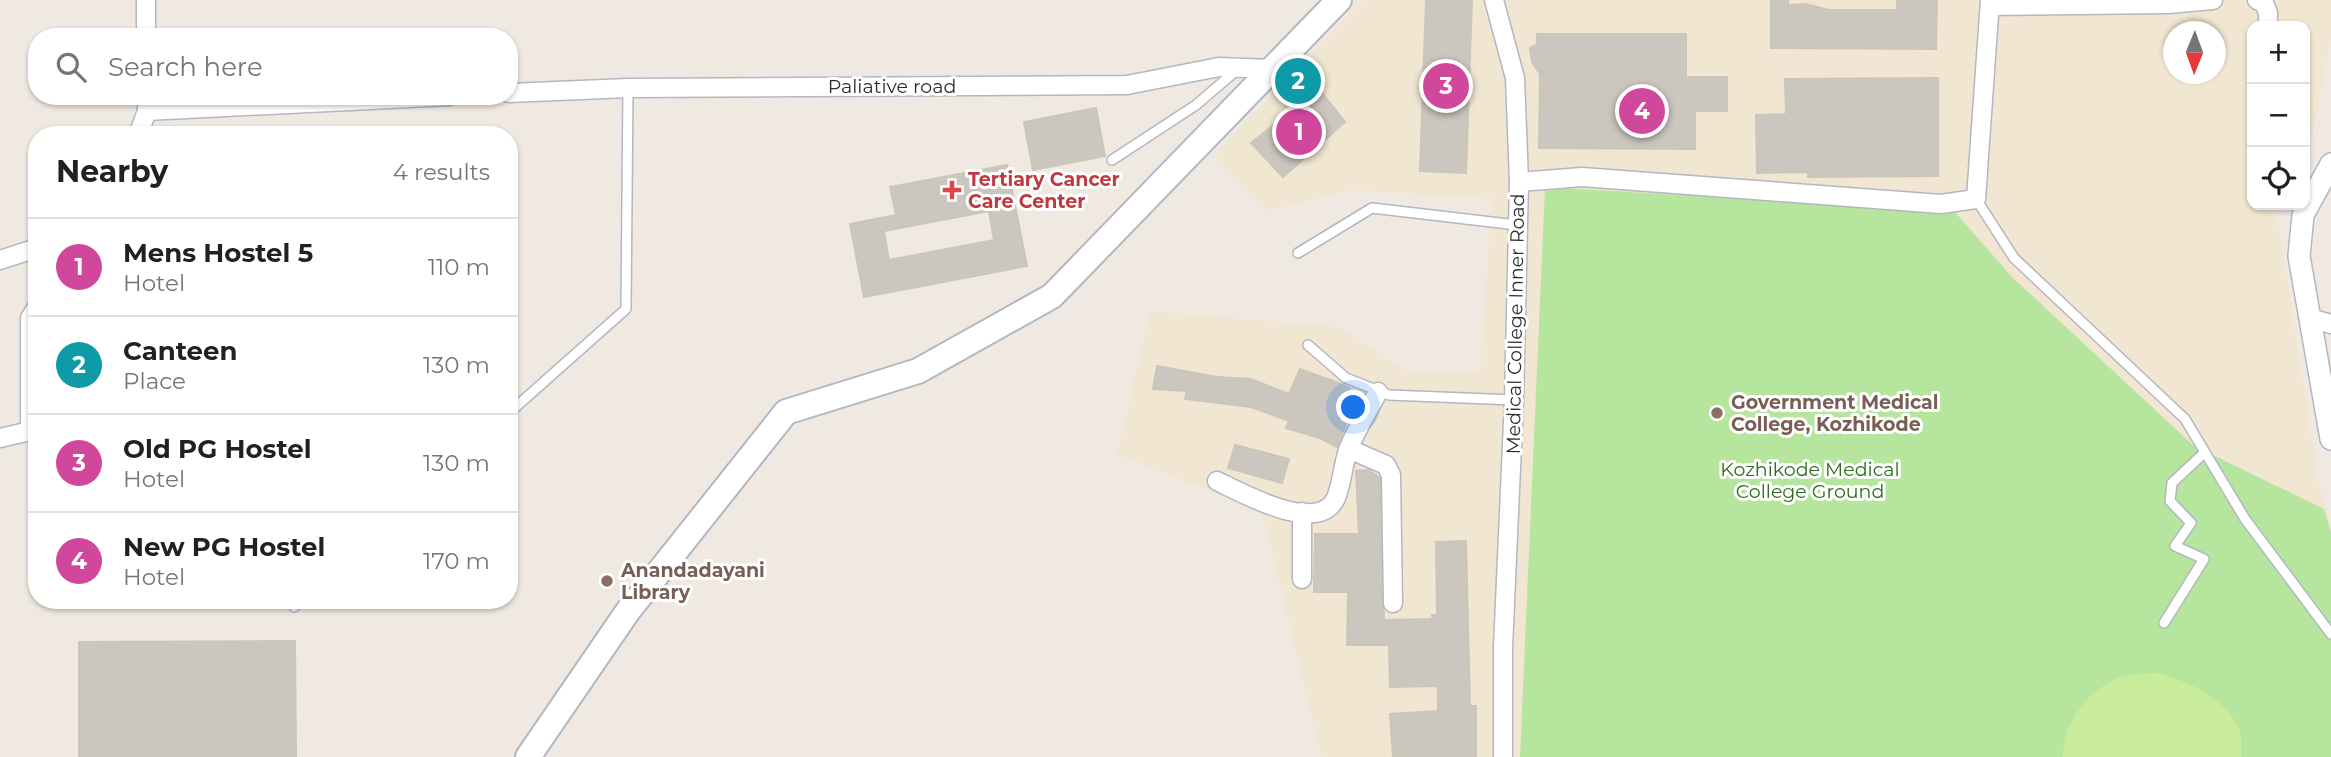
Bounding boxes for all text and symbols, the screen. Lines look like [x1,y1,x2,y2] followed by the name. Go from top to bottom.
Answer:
[2163,21,2226,84] north arrow
[2247,21,2310,210] map controls
[2247,21,2310,84] button: +
[28,28,518,105] search box
[52,48,90,86] icon: search
[108,51,263,83] text: Search here
[1275,55,1321,107] pin: 2
[1423,60,1469,112] pin: 3
[828,75,956,98] street label: Paliative road
[2247,84,2310,147] button: −
[1619,85,1665,137] pin: 4
[1276,106,1322,158] pin: 1
[2247,147,2310,210] button: locate
[56,153,168,190] text: Nearby
[393,158,490,186] text: 4 results
[968,168,1120,213] place label: Tertiary Cancer Care Center
[942,180,962,200] marker: Tertiary Cancer Care Center
[1502,193,1529,455] street label: Medical College Inner Road
[123,237,313,269] text: Mens Hostel 5
[74,253,84,281] text: 1
[428,253,490,281] text: 110 m
[123,269,185,297] text: Hotel
[123,335,237,367] text: Canteen
[72,351,86,379] text: 2
[423,351,490,379] text: 130 m
[123,367,186,395] text: Place
[1336,390,1370,424] your location
[1731,391,1939,436] place label: Government Medical College, Kozhikode
[1709,405,1725,421] marker: Government Medical College, Kozhikode
[123,433,312,465] text: Old PG Hostel
[72,449,86,477] text: 3
[423,449,490,477] text: 130 m
[1720,458,1900,503] park label: Kozhikode Medical College Ground
[123,465,185,493] text: Hotel
[123,531,325,563] text: New PG Hostel
[71,547,87,575] text: 4
[423,547,490,575] text: 170 m
[620,559,765,604] place label: Anandadayani Library
[123,563,185,591] text: Hotel
[599,573,615,589] marker: Anandadayani Library

